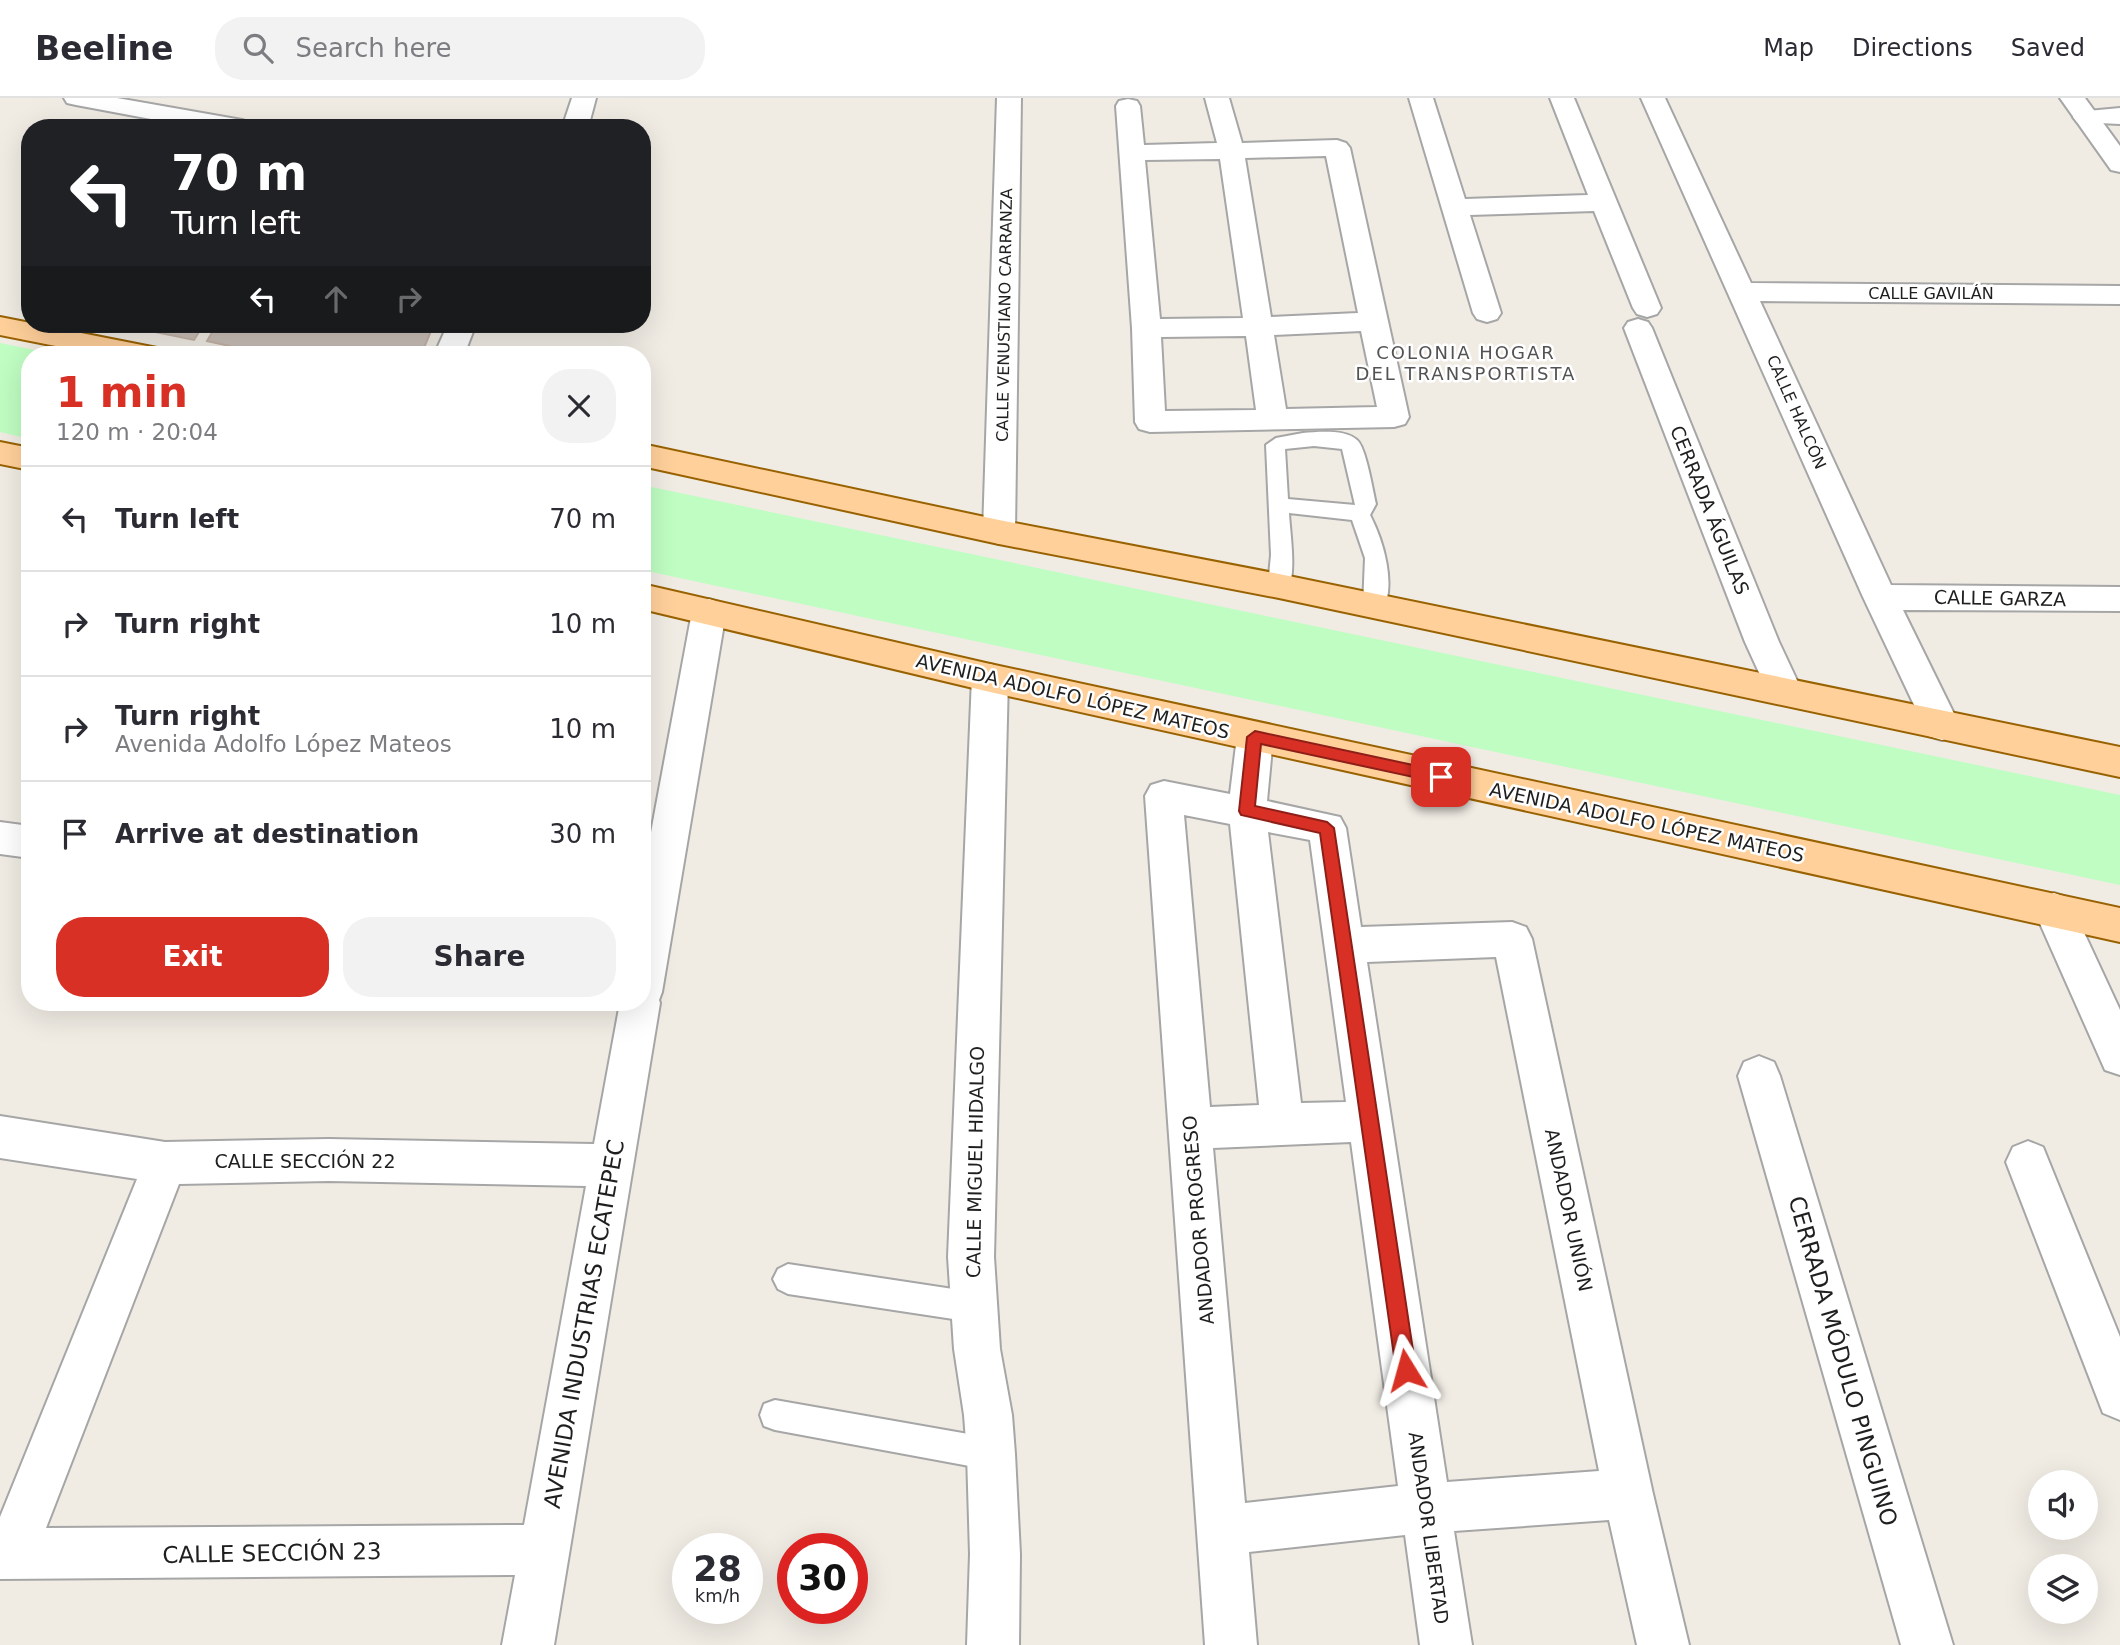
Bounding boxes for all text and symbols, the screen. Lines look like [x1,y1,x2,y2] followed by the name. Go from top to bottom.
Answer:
[215,17,705,80] search box
[35,29,173,68] text: Beeline
[239,29,277,67] icon: search
[295,33,452,63] text: Search here
[1763,34,1814,62] text: Map
[1852,34,1973,62] text: Directions
[2011,34,2085,62] text: Saved
[171,145,307,202] text: 70 m
[56,147,147,238] icon: left
[993,188,1016,442] street label: CALLE VENUSTIANO CARRANZA
[171,204,301,242] text: Turn left
[244,280,282,318] icon: left
[317,280,355,318] icon: ahead
[390,280,428,318] icon: right
[1868,284,1994,303] street label: CALLE GAVILÁN
[1356,342,1576,384] district label: COLONIA HOGAR DEL TRANSPORTISTA
[1763,352,1830,472] street label: CALLE HALCÓN
[56,368,188,417] text: 1 min
[542,369,616,443] button: close
[56,419,218,445] text: 120 m · 20:04
[1666,422,1754,598] street label: CERRADA ÁGUILAS
[56,500,94,538] icon: left
[115,504,239,534] text: Turn left
[549,504,616,534] text: 70 m
[1934,586,2066,610] street label: CALLE GARZA
[56,605,94,643] icon: right
[115,609,260,639] text: Turn right
[549,609,616,639] text: 10 m
[914,648,1232,743] street label: AVENIDA ADOLFO LÓPEZ MATEOS
[115,701,260,731] text: Turn right
[56,710,94,748] icon: right
[549,714,616,744] text: 10 m
[115,731,452,757] text: Avenida Adolfo López Mateos
[1411,747,1471,807] pin
[1422,758,1460,796] icon: arrive
[1488,777,1806,866] street label: AVENIDA ADOLFO LÓPEZ MATEOS
[56,815,94,853] icon: arrive
[115,819,419,849] text: Arrive at destination
[549,819,616,849] text: 30 m
[56,917,329,997] button: Exit
[343,917,616,997] button: Share
[962,1046,988,1278] street label: CALLE MIGUEL HIDALGO
[1178,1114,1218,1326] street label: ANDADOR PROGRESO
[1541,1126,1598,1294] street label: ANDADOR UNIÓN
[539,1138,629,1510] street label: AVENIDA INDUSTRIAS ECATEPEC
[214,1149,396,1172] street label: CALLE SECCIÓN 22
[1783,1193,1904,1529] street label: CERRADA MÓDULO PINGUINO
[1369,1333,1443,1407] position arrow
[1405,1430,1453,1626] street label: ANDADOR LIBERTAD
[2028,1470,2098,1624] map controls
[2028,1470,2098,1540] button: sound
[777,1533,868,1624] speed limit sign: 30
[162,1537,382,1568] street label: CALLE SECCIÓN 23
[693,1549,742,1589] text: 28
[2028,1554,2098,1624] button: layers
[695,1585,740,1606] text: km/h

